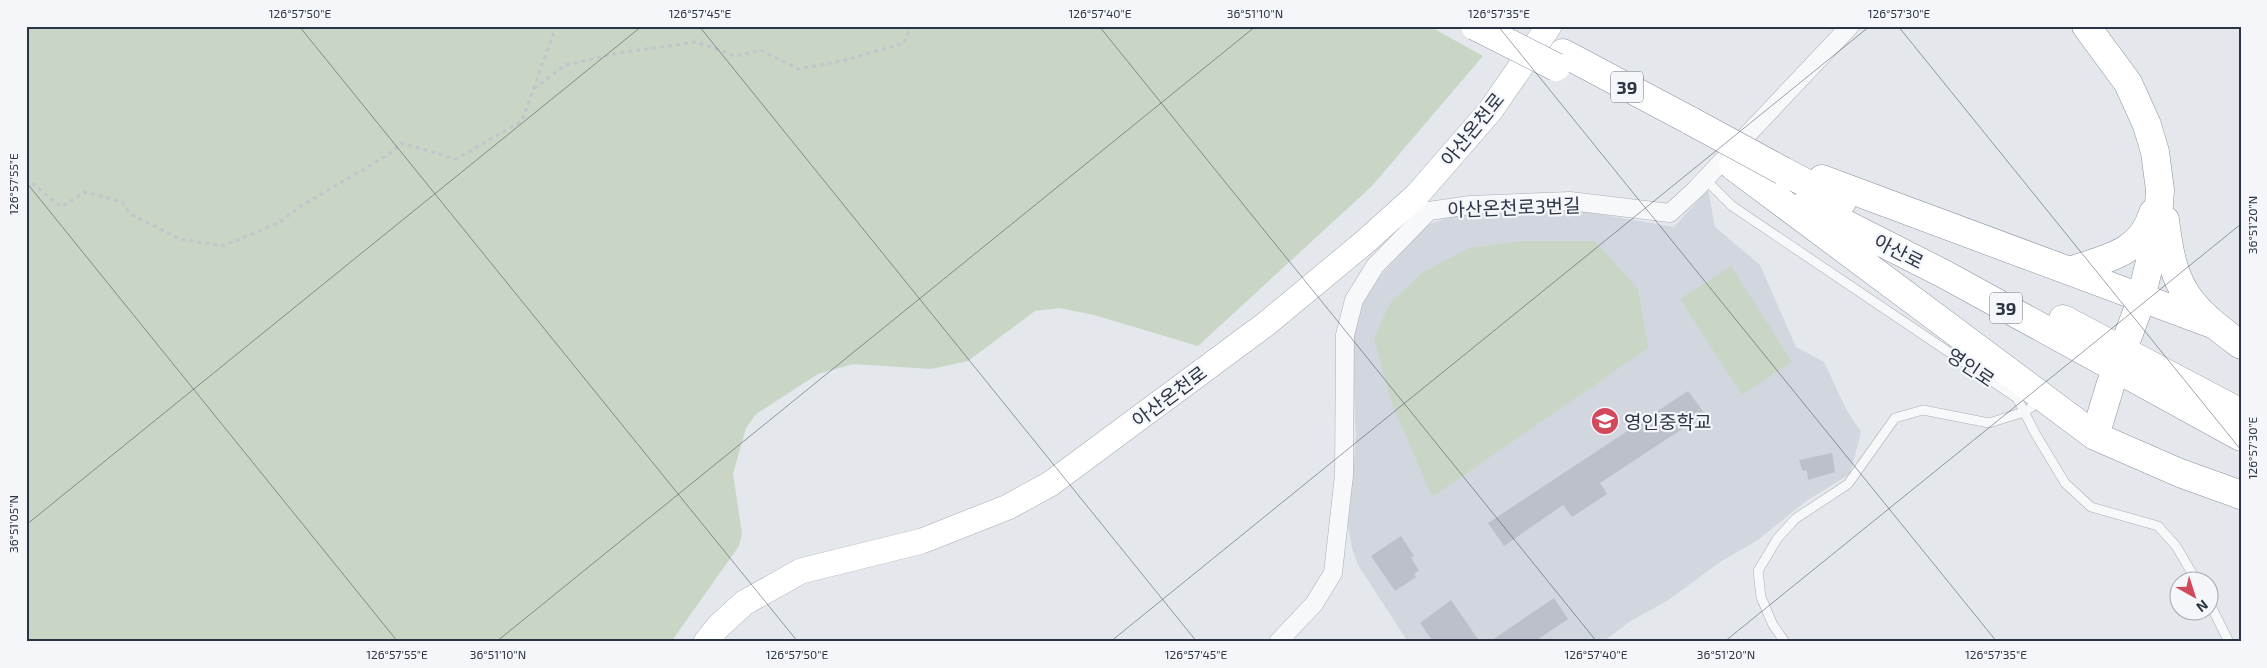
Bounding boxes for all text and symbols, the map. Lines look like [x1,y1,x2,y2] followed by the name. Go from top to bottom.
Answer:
[269,6,332,20] text: 126°57'50"E
[669,6,731,20] text: 126°57'45"E
[1068,6,1132,20] text: 126°57'40"E
[1227,6,1283,20] text: 36°51'10"N
[1468,6,1530,20] text: 126°57'35"E
[1868,6,1931,20] text: 126°57'30"E
[1611,72,1643,102] road number: 39
[1436,88,1508,170] street label: 아산온천로
[6,153,20,215] text: 126°57'55"E
[1447,193,1581,221] street label: 아산온천로3번길
[2245,196,2259,254] text: 36°51'20"N
[1870,229,1928,273] street label: 아산로
[1990,292,2022,324] road number: 39
[1943,343,1999,391] street label: 영인로
[1127,361,1211,431] street label: 아산온천로
[1590,406,1620,436] school or university icon: 영인중학교
[1624,410,1711,433] place label: 영인중학교
[2245,416,2259,479] text: 126°57'30"E
[6,495,20,553] text: 36°51'05"N
[2170,570,2220,620] north arrow
[2193,597,2212,616] text: N
[366,647,428,661] text: 126°57'55"E
[470,647,526,661] text: 36°51'10"N
[766,647,829,661] text: 126°57'50"E
[1165,647,1227,661] text: 126°57'45"E
[1564,647,1628,661] text: 126°57'40"E
[1697,647,1755,661] text: 36°51'20"N
[1965,647,2027,661] text: 126°57'35"E

